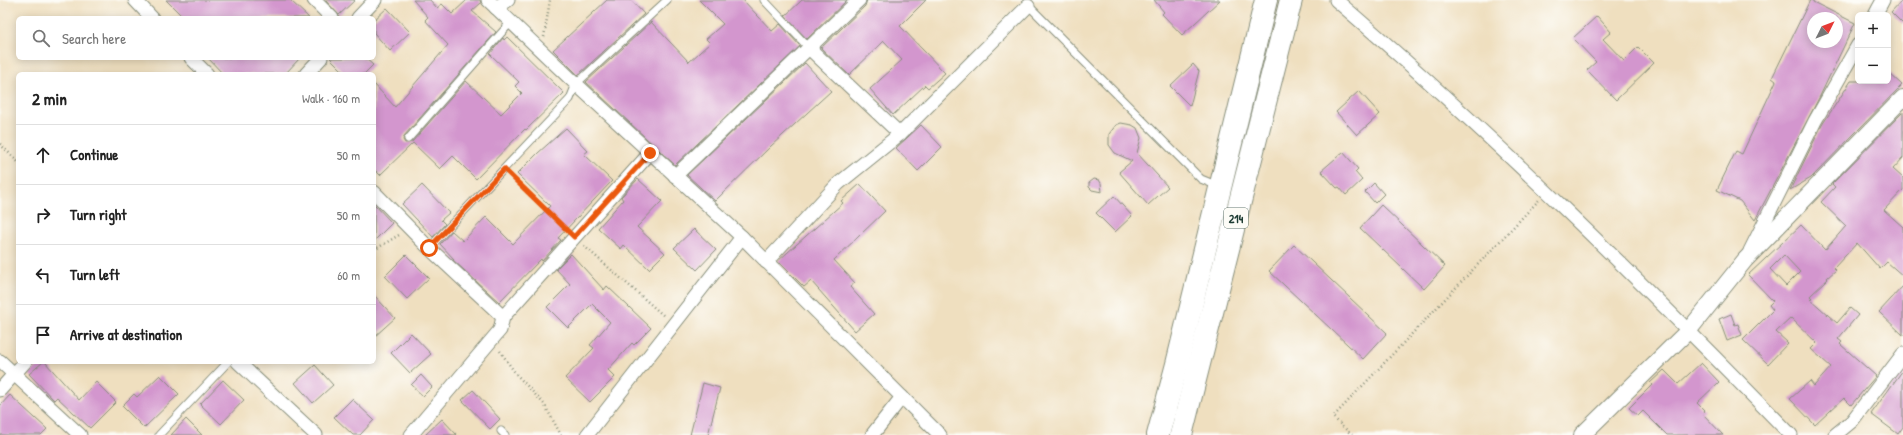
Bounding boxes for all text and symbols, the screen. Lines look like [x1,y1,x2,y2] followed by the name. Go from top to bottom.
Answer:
[1807,12,1843,48] north arrow
[1855,12,1891,84] map controls
[1855,12,1891,48] button: +
[16,16,376,60] search box
[30,27,52,49] icon: search
[62,28,126,49] text: Search here
[1855,48,1891,84] button: −
[32,87,67,110] text: 2 min
[302,89,360,107] text: Walk · 160 m
[32,144,54,166] icon: ahead
[70,144,118,165] text: Continue
[641,144,659,162] route end
[337,146,360,164] text: 50 m
[32,204,54,226] icon: right
[70,204,126,225] text: Turn right
[337,206,360,224] text: 50 m
[1224,208,1248,228] road number: 214
[420,239,438,257] route start
[32,264,54,286] icon: left
[70,264,120,285] text: Turn left
[337,266,360,284] text: 60 m
[32,324,54,346] icon: arrive
[70,324,182,345] text: Arrive at destination

